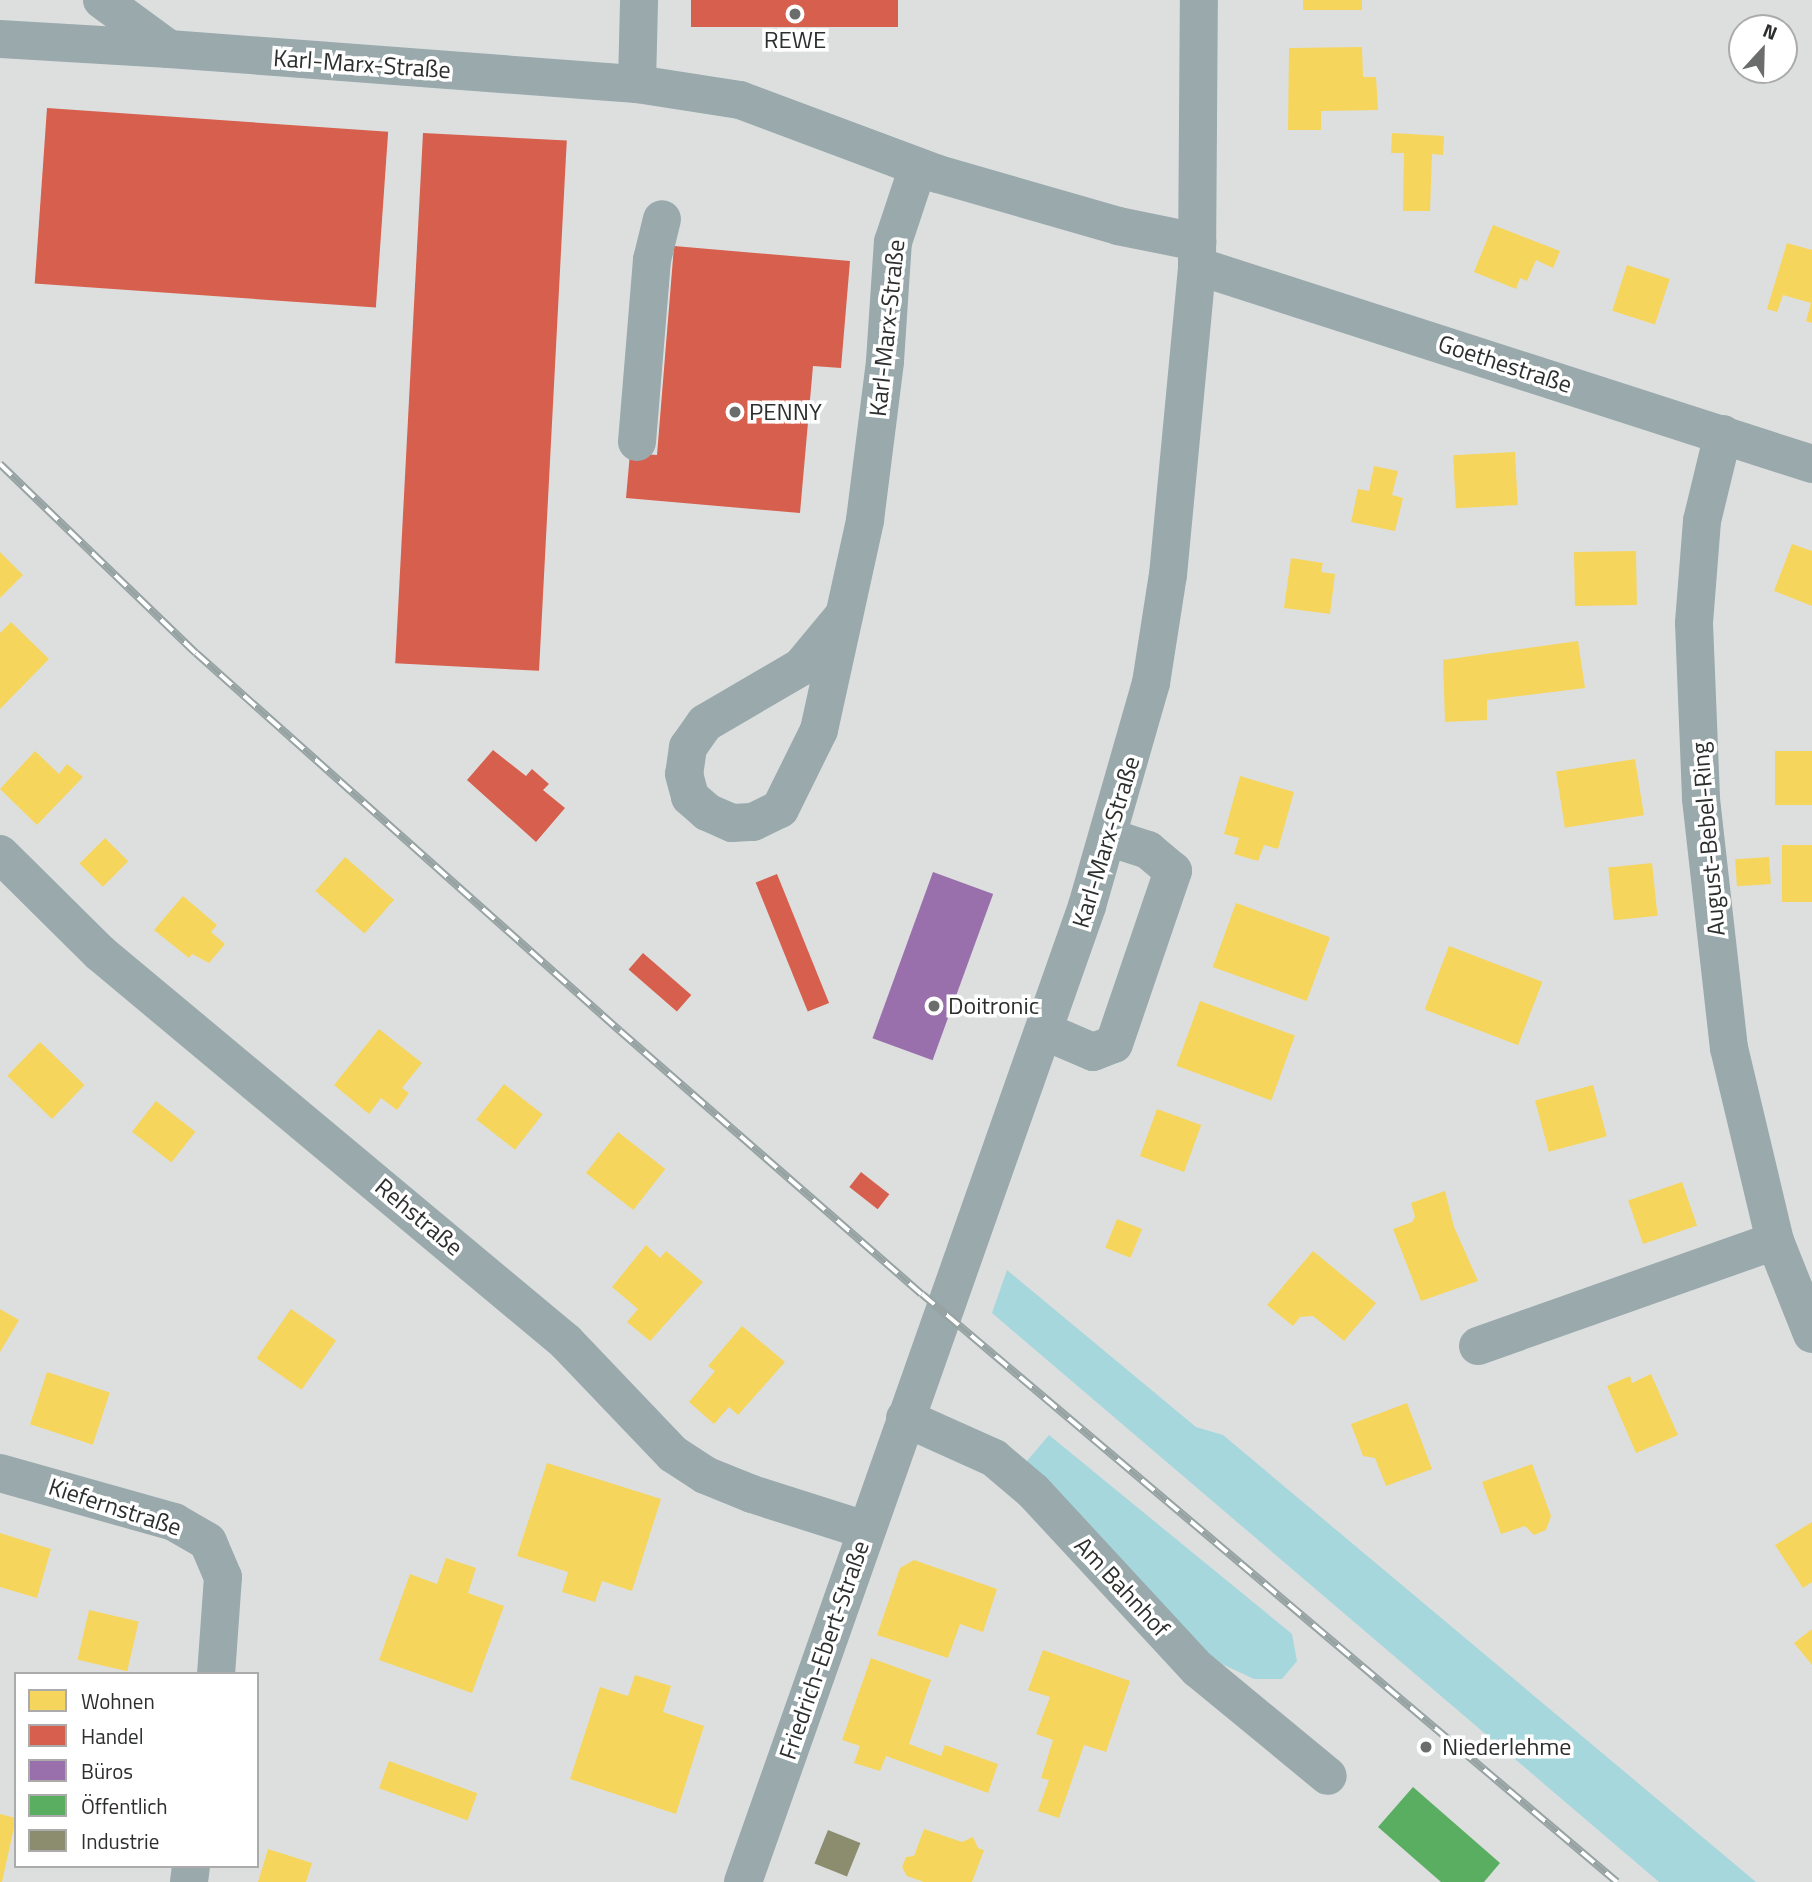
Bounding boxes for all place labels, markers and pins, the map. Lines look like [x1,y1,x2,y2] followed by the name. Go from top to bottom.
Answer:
[787,6,803,22] marker: REWE
[764,26,826,54] place label: REWE
[749,398,822,426] place label: PENNY
[727,404,743,420] marker: PENNY
[948,992,1039,1020] place label: Doitronic
[926,998,942,1014] marker: Doitronic
[1442,1733,1571,1761] place label: Niederlehme
[1416,1737,1436,1757] marker: Niederlehme

